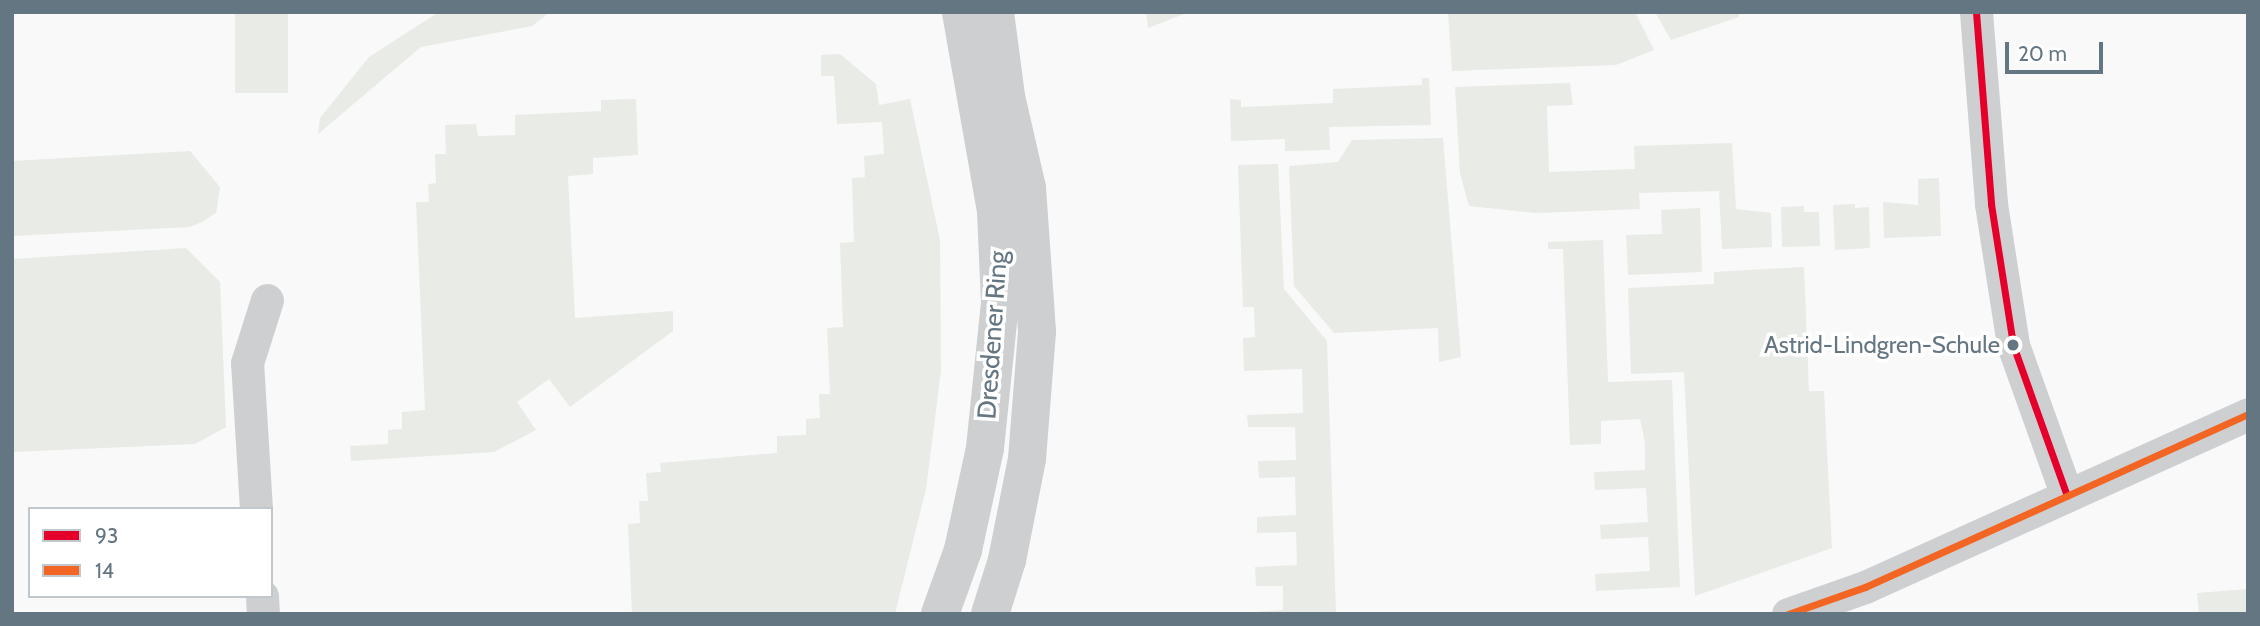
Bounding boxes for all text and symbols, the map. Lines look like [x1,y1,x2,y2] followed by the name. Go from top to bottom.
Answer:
[2008,28,2106,72] scale bar
[2018,41,2067,66] text: 20 m
[972,250,1014,420] street label: Dresdener Ring
[1764,331,2000,359] place label: Astrid-Lindgren-Schule
[2006,338,2020,352] marker: Astrid-Lindgren-Schule
[28,507,273,598] legend
[95,523,118,548] text: 93
[95,558,114,583] text: 14

